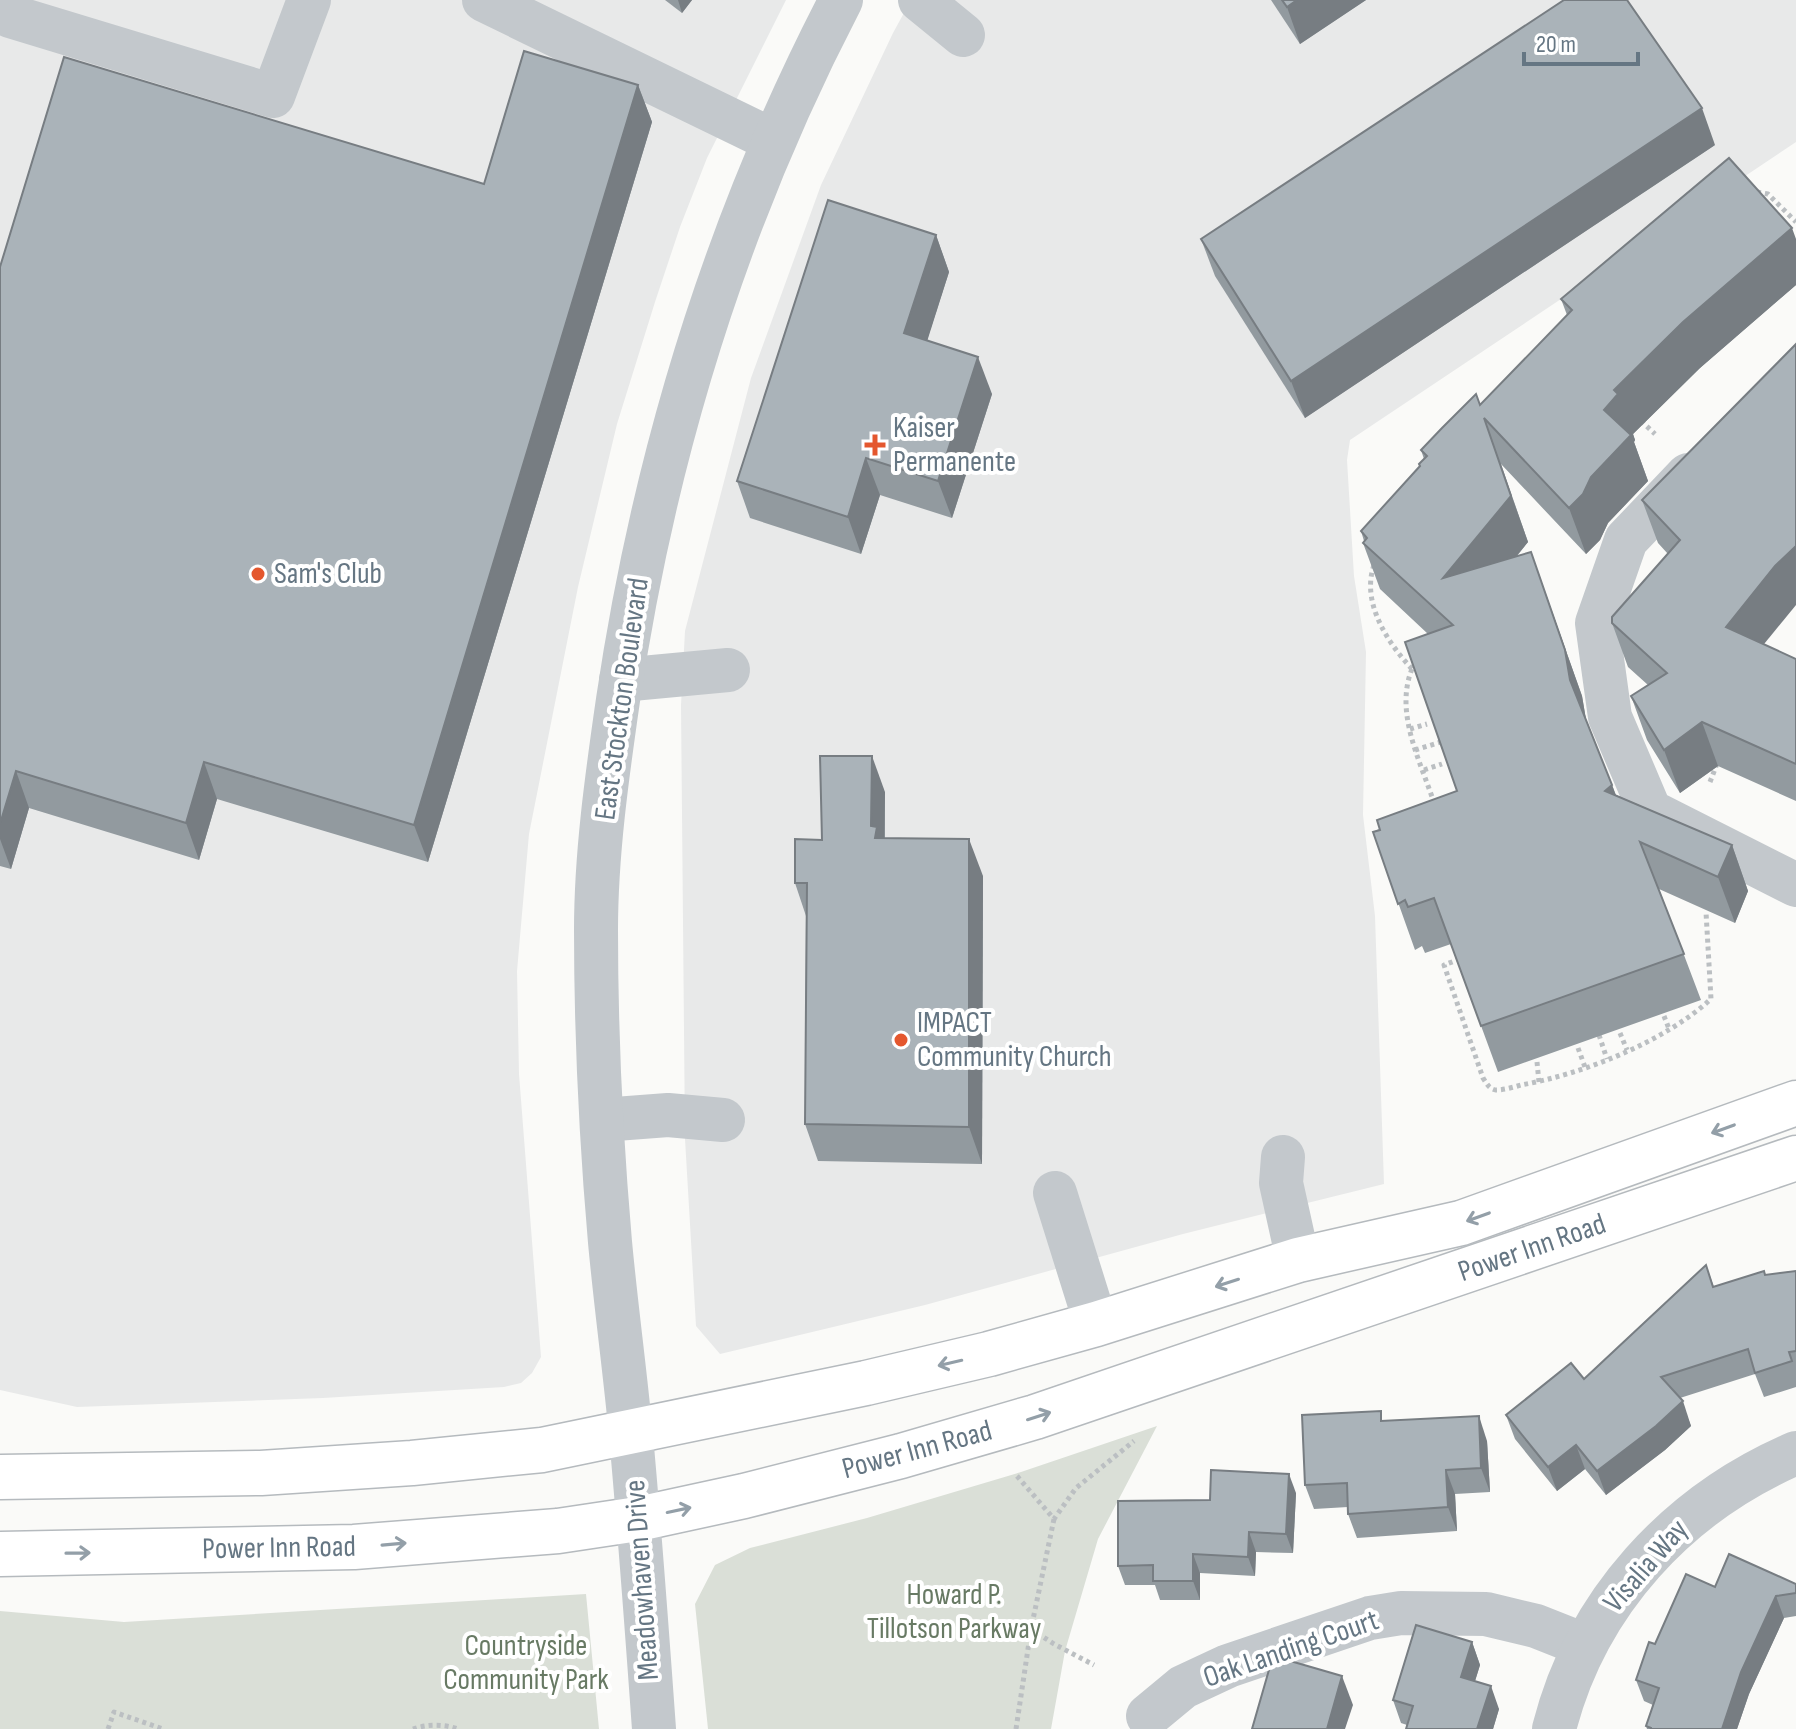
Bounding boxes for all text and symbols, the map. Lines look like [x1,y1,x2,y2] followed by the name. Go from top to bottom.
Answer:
[1524,16,1638,66] scale bar
[1536,30,1576,59] text: 20 m
[893,410,1016,480] place label: Kaiser Permanente
[864,434,886,456] marker: Kaiser Permanente
[274,556,382,592] place label: Sam's Club
[249,565,267,583] marker: Sam's Club
[587,576,657,822] street label: East Stockton Boulevard
[917,1005,1112,1075] place label: IMPACT Community Church
[892,1031,910,1049] marker: IMPACT Community Church
[1710,1123,1735,1138] one-way arrow
[1454,1206,1610,1290] street label: Power Inn Road
[1466,1211,1491,1226] one-way arrow
[1214,1276,1239,1291] one-way arrow
[938,1356,964,1371] one-way arrow
[1026,1407,1051,1422] one-way arrow
[838,1413,996,1487] street label: Power Inn Road
[617,1479,667,1681] street label: Meadowhaven Drive
[666,1502,692,1517] one-way arrow
[1596,1512,1696,1620] street label: Visalia Way
[202,1529,356,1567] street label: Power Inn Road
[380,1536,407,1551] one-way arrow
[64,1545,91,1560] one-way arrow
[867,1577,1042,1647] park label: Howard P. Tillotson Parkway
[1199,1602,1383,1696] street label: Oak Landing Court
[443,1628,609,1698] park label: Countryside Community Park

